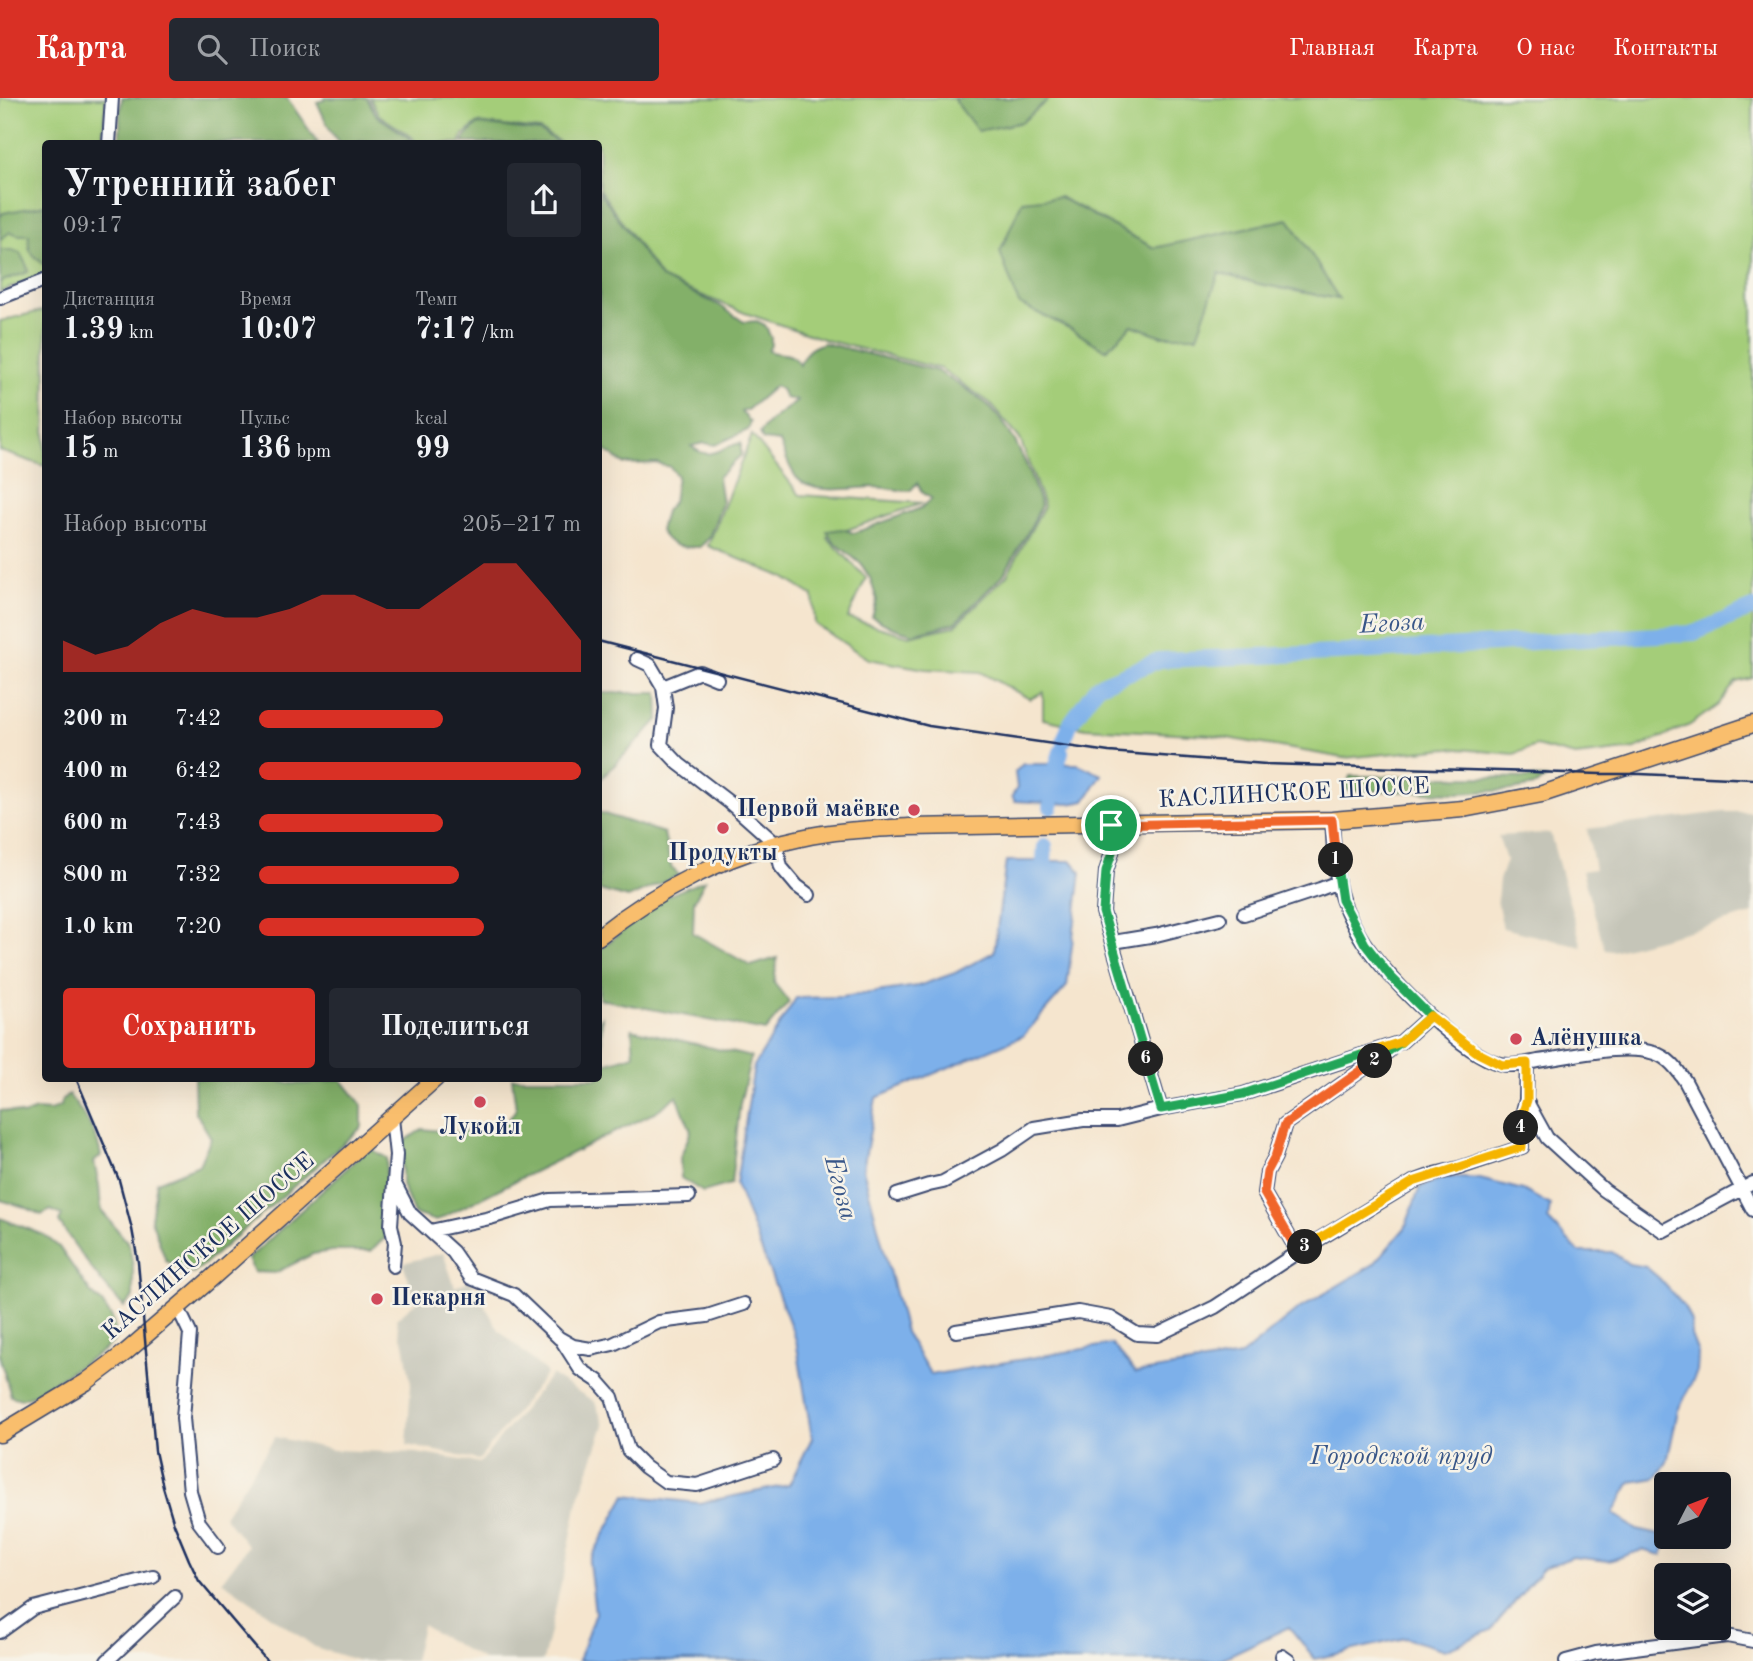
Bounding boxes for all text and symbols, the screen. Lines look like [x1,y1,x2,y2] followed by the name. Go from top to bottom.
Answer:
[169,18,659,81] search box
[193,30,231,68] icon: search
[35,33,127,66] text: Карта
[249,36,321,62] text: Поиск
[1289,37,1375,61] text: Главная
[1413,37,1478,61] text: Карта
[1516,37,1575,61] text: О нас
[1613,37,1718,61] text: Контакты
[507,163,581,237] button: share
[63,167,336,205] text: Утренний забег
[63,214,123,237] text: 09:17
[63,291,155,310] text: Дистанция
[239,291,292,310] text: Время
[415,291,457,310] text: Темп
[63,315,124,345] text: 1.39
[239,315,317,345] text: 10:07
[415,315,476,345] text: 7:17
[124,324,154,343] text: km
[476,324,514,343] text: /km
[63,410,182,429] text: Набор высоты
[239,410,290,429] text: Пульс
[415,410,448,429] text: kcal
[63,434,98,464] text: 15
[239,434,291,464] text: 136
[415,434,450,464] text: 99
[98,443,118,462] text: m
[291,443,331,462] text: bpm
[63,513,207,536] text: Набор высоты
[462,513,581,536] text: 205–217 m
[1357,609,1426,639] water label: Егоза
[63,707,128,730] text: 200 m
[175,707,221,730] text: 7:42
[63,759,128,782] text: 400 m
[175,759,221,782] text: 6:42
[1158,775,1430,813] street label: КАСЛИНСКОЕ ШОССЕ
[1081,795,1141,855] pin
[737,798,900,822] place label: Первой маёвке
[906,802,922,818] marker: Первой маёвке
[1092,806,1130,844] icon: arrive
[63,811,128,834] text: 600 m
[175,811,221,834] text: 7:43
[715,820,731,836] marker: Продукты
[668,842,778,866] place label: Продукты
[1318,842,1354,878] pin: 1
[1330,850,1341,869] text: 1
[63,863,128,886] text: 800 m
[175,863,221,886] text: 7:32
[63,915,134,938] text: 1.0 km
[175,915,221,938] text: 7:20
[63,988,315,1068] button: Сохранить
[329,988,581,1068] button: Поделиться
[1530,1027,1642,1051] place label: Алёнушка
[1508,1031,1524,1047] marker: Алёнушка
[1128,1042,1164,1076] pin: 6
[1358,1044,1392,1079] pin: 2
[1140,1049,1151,1068] text: 6
[1369,1051,1380,1070] text: 2
[472,1094,488,1110] marker: Лукойл
[1504,1110,1538,1146] pin: 4
[439,1116,521,1140] place label: Лукойл
[1515,1118,1526,1137] text: 4
[99,1149,319,1345] street label: КАСЛИНСКОЕ ШОССЕ
[819,1152,861,1223] water label: Егоза
[1288,1230,1322,1264] pin: 3
[1299,1237,1310,1256] text: 3
[391,1287,486,1311] place label: Пекарня
[369,1291,385,1307] marker: Пекарня
[1309,1444,1492,1470] water label: Городской пруд
[1654,1472,1731,1549] north arrow
[1654,1472,1731,1640] map controls
[1654,1563,1731,1640] button: layers

